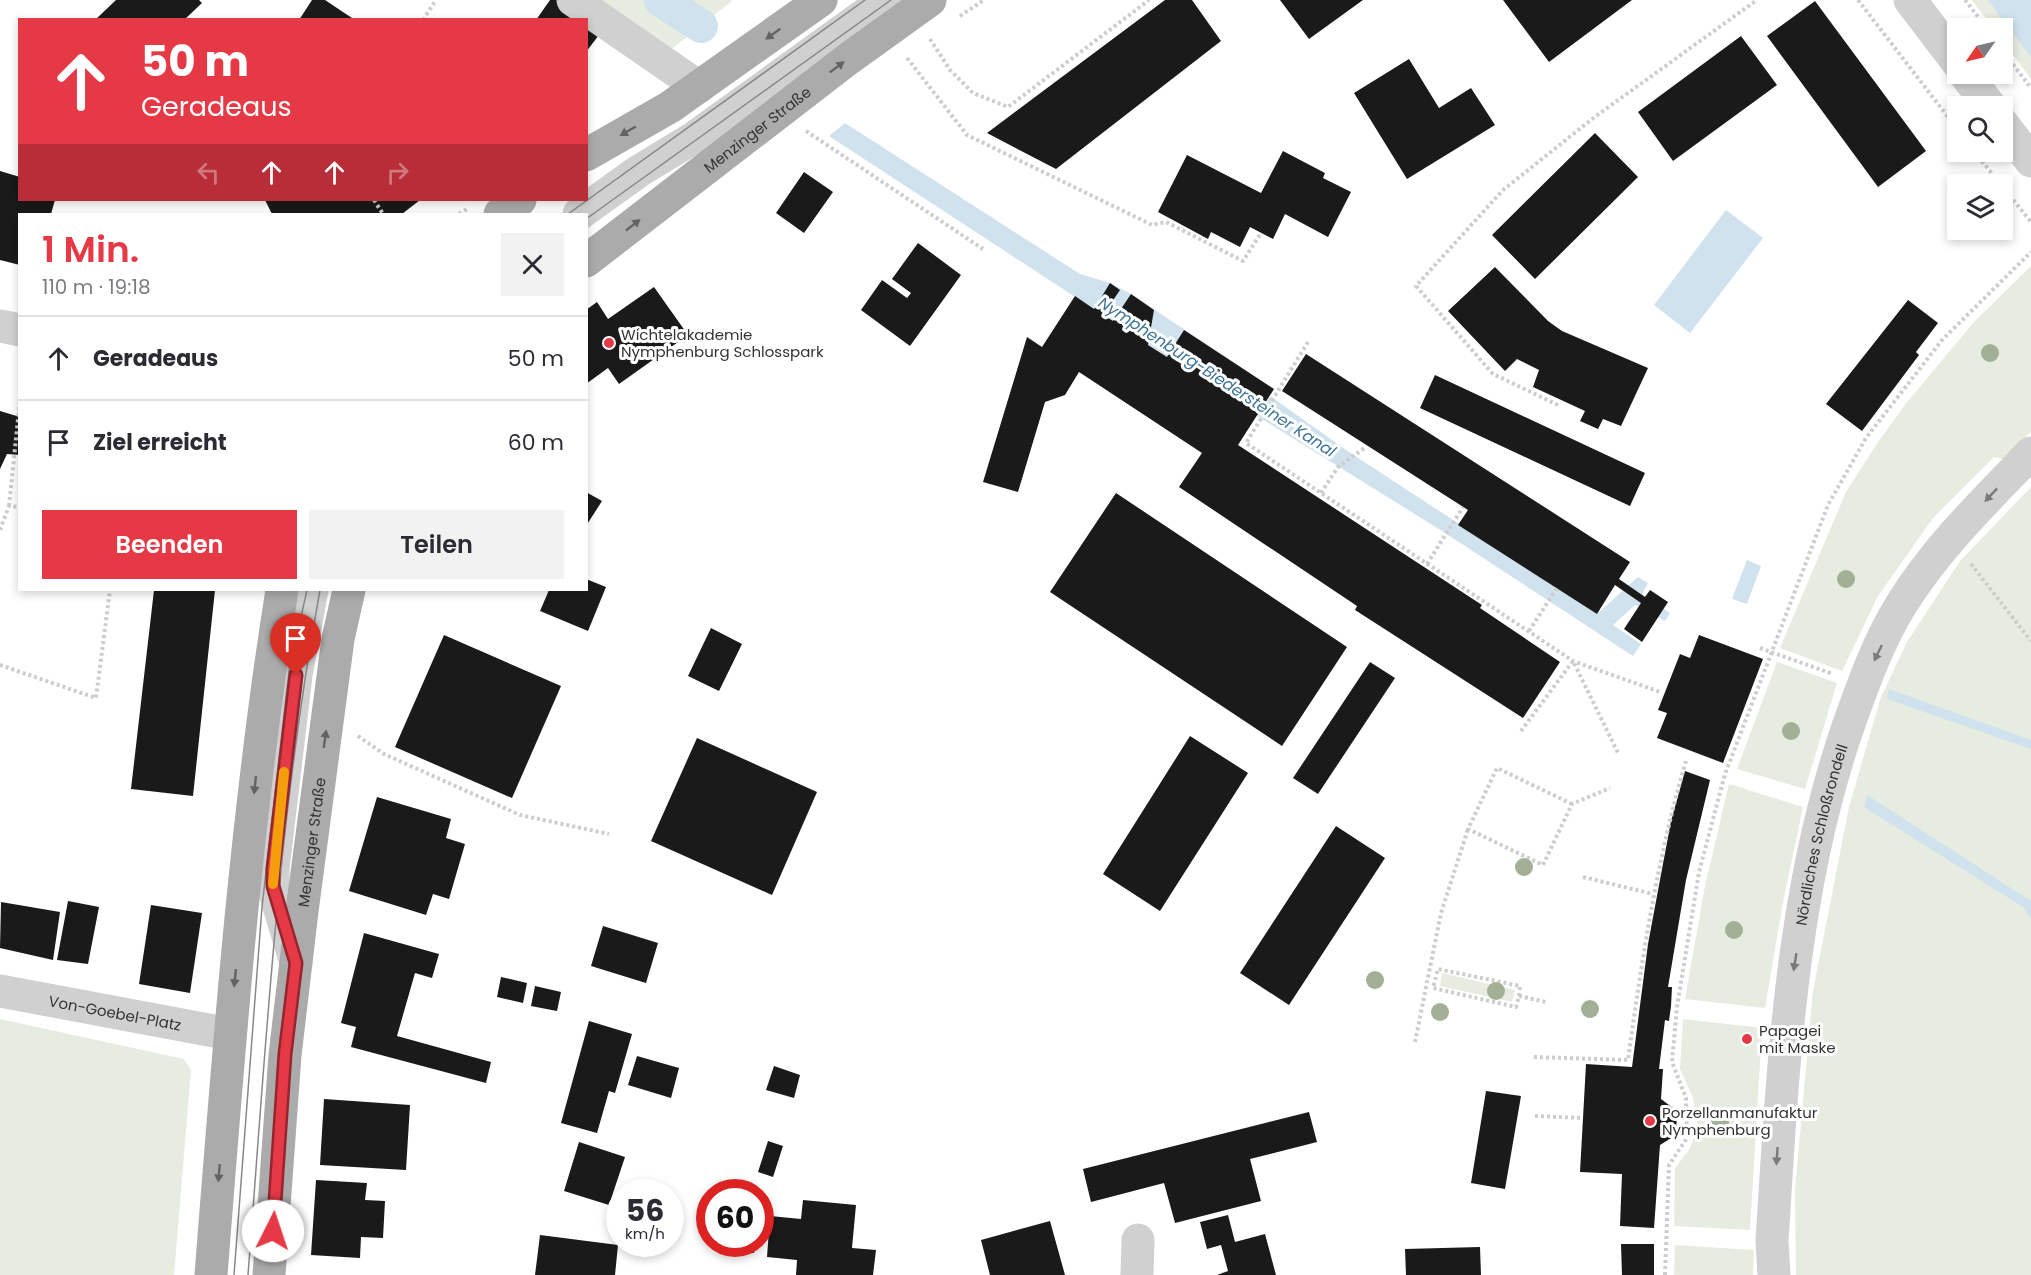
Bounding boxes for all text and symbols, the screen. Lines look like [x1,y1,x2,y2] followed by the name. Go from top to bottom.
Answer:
[1947,18,2013,84] north arrow
[1947,18,2013,240] map controls
[766,28,782,40] one-way arrow
[141,32,249,91] text: 50 m
[42,42,120,120] icon: ahead
[830,62,845,74] one-way arrow
[699,81,815,177] street label: Menzinger Straße
[141,88,292,125] text: Geradeaus
[1947,96,2013,162] button: search
[620,125,636,136] one-way arrow
[192,156,225,189] icon: left
[255,156,288,189] icon: ahead
[318,156,351,189] icon: ahead
[381,156,414,189] icon: right
[1947,174,2013,240] button: layers
[625,219,640,231] one-way arrow
[42,224,139,275] text: 1 Min.
[501,233,564,296] button: close
[42,273,151,301] text: 110 m · 19:18
[1094,291,1340,463] water label: Nymphenburg-Biedersteiner Kanal
[621,324,824,362] place label: Wichtelakademie Nymphenburg Schlosspark
[602,336,616,350] marker: Wichtelakademie Nymphenburg Schlosspark
[42,342,75,375] icon: ahead
[93,343,218,374] text: Geradeaus
[508,343,564,374] text: 50 m
[42,426,75,459] icon: arrive
[93,427,227,458] text: Ziel erreicht
[508,427,564,458] text: 60 m
[1984,488,1998,503] one-way arrow
[42,510,297,579] button: Beenden
[309,510,564,579] button: Teilen
[270,613,321,675] pin
[279,622,312,655] icon: arrive
[1873,644,1882,661] one-way arrow
[320,729,330,748] one-way arrow
[1790,741,1852,927] street label: Nördliches Schloßrondell
[250,775,260,794] one-way arrow
[292,776,330,908] street label: Menzinger Straße
[1791,952,1800,971] one-way arrow
[230,969,240,988] one-way arrow
[47,990,183,1035] street label: Von-Goebel-Platz
[1759,1020,1836,1058] place label: Papagei mit Maske
[1740,1032,1754,1046] marker: Papagei mit Maske
[1662,1102,1818,1140] place label: Porzellanmanufaktur Nymphenburg
[1643,1114,1657,1128] marker: Porzellanmanufaktur Nymphenburg
[1773,1146,1782,1165] one-way arrow
[214,1163,224,1182] one-way arrow
[696,1179,774,1257] speed limit sign: 60
[626,1189,664,1232] text: 56
[241,1199,305,1263] position arrow
[625,1223,665,1244] text: km/h

